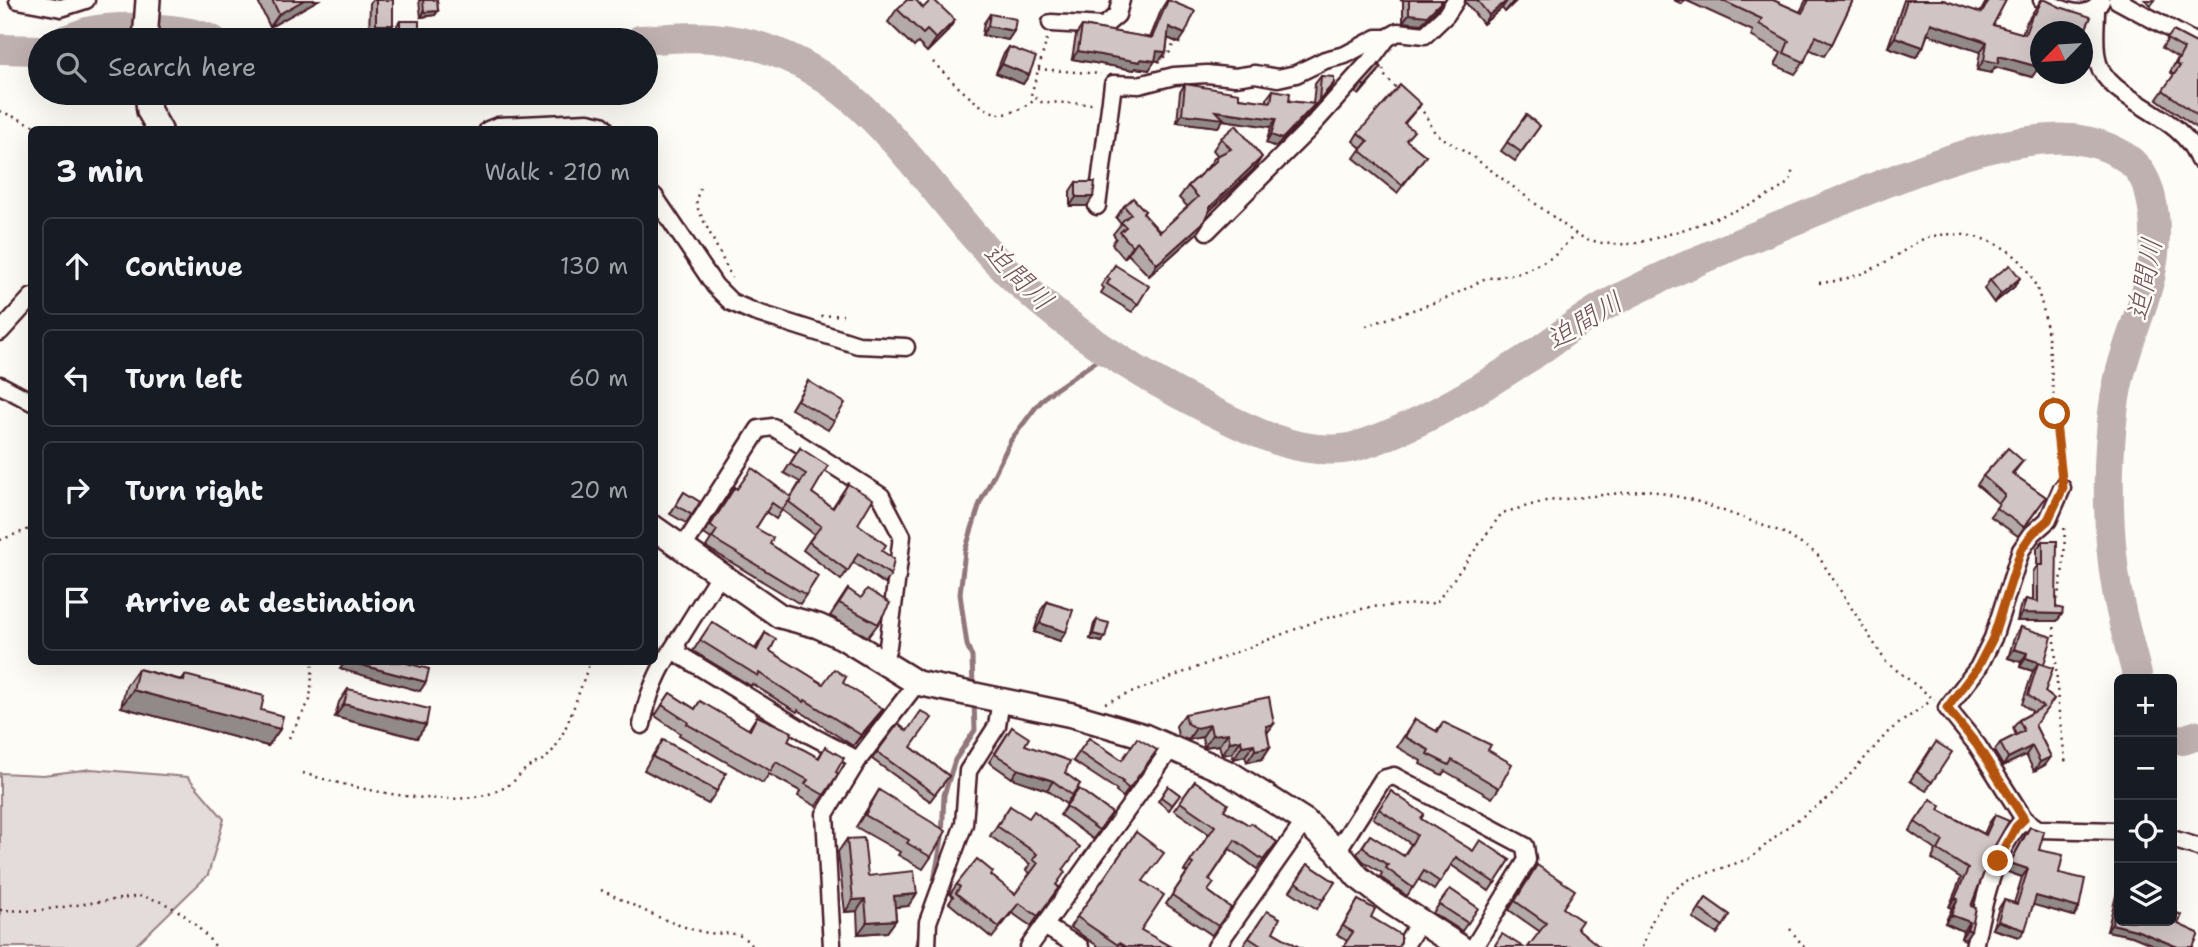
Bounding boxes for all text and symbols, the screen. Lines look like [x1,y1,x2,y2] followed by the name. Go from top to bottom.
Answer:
[2030,21,2093,84] north arrow
[28,28,658,105] search box
[52,48,90,86] icon: search
[108,49,257,84] text: Search here
[56,151,143,192] text: 3 min
[485,157,630,187] text: Walk · 210 m
[976,233,1062,319] water label: 迫間川
[2117,234,2171,324] water label: 迫間川
[58,247,96,285] icon: ahead
[125,249,243,284] text: Continue
[560,251,628,281] text: 130 m
[1538,282,1630,358] water label: 迫間川
[58,359,96,397] icon: left
[125,361,242,396] text: Turn left
[569,363,628,393] text: 60 m
[2039,398,2070,429] route start
[58,471,96,509] icon: right
[125,473,263,508] text: Turn right
[569,475,628,505] text: 20 m
[58,583,96,621] icon: arrive
[125,585,415,620] text: Arrive at destination
[2114,674,2177,926] map controls
[2114,674,2177,737] button: +
[2114,737,2177,800] button: −
[2114,800,2177,863] button: locate
[1982,845,2013,876] route end
[2114,863,2177,926] button: layers

